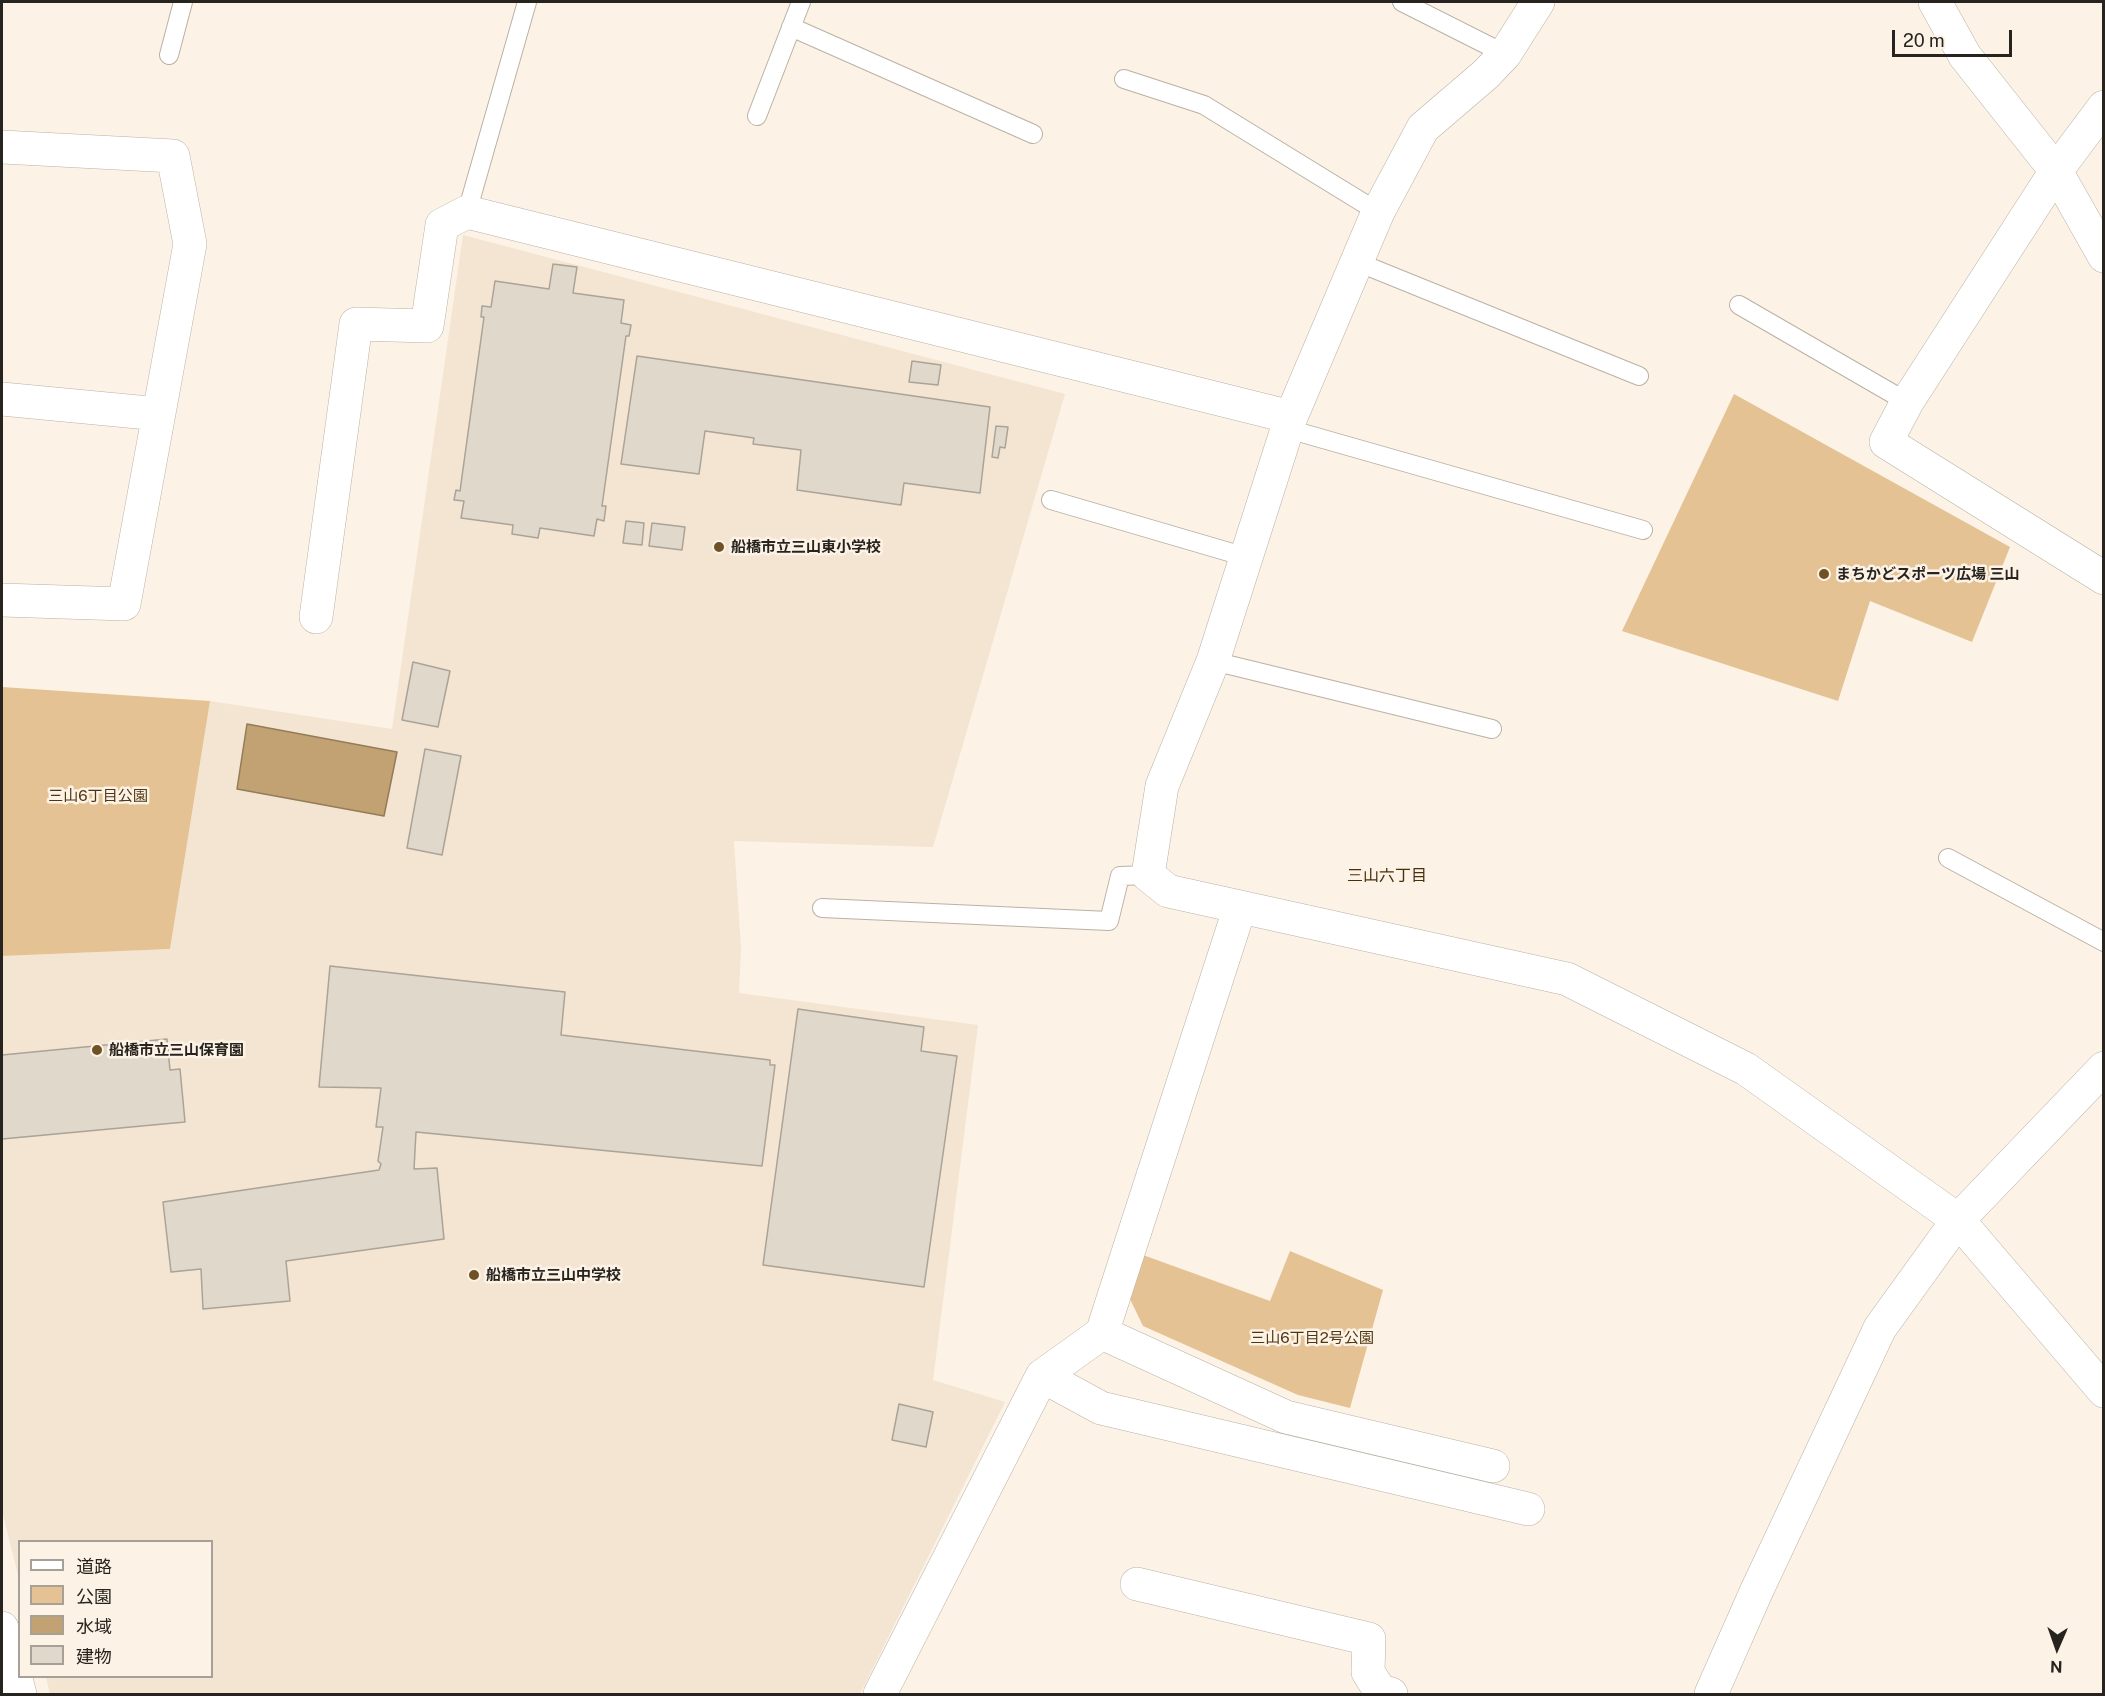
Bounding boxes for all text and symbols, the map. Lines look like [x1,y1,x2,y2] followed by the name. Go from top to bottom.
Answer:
[1895,18,2015,56] scale bar
[1903,30,1945,51] text: 20 m
[731,538,881,556] place label: 船橋市立三山東小学校
[712,540,726,554] marker: 船橋市立三山東小学校
[1836,565,2019,583] place label: まちかどスポーツ広場 三山
[1817,567,1831,581] marker: まちかどスポーツ広場 三山
[48,787,148,805] park label: 三山6丁目公園
[1347,866,1427,886] district label: 三山六丁目
[109,1041,244,1059] place label: 船橋市立三山保育園
[90,1043,104,1057] marker: 船橋市立三山保育園
[486,1266,621,1284] place label: 船橋市立三山中学校
[467,1268,481,1282] marker: 船橋市立三山中学校
[1250,1329,1374,1347] park label: 三山6丁目2号公園
[18,1540,213,1678] legend
[76,1556,112,1577] text: 道路
[76,1586,112,1607] text: 公園
[76,1616,112,1637] text: 水域
[2027,1618,2087,1678] north arrow
[76,1646,112,1667] text: 建物
[2050,1657,2063,1676] text: N

